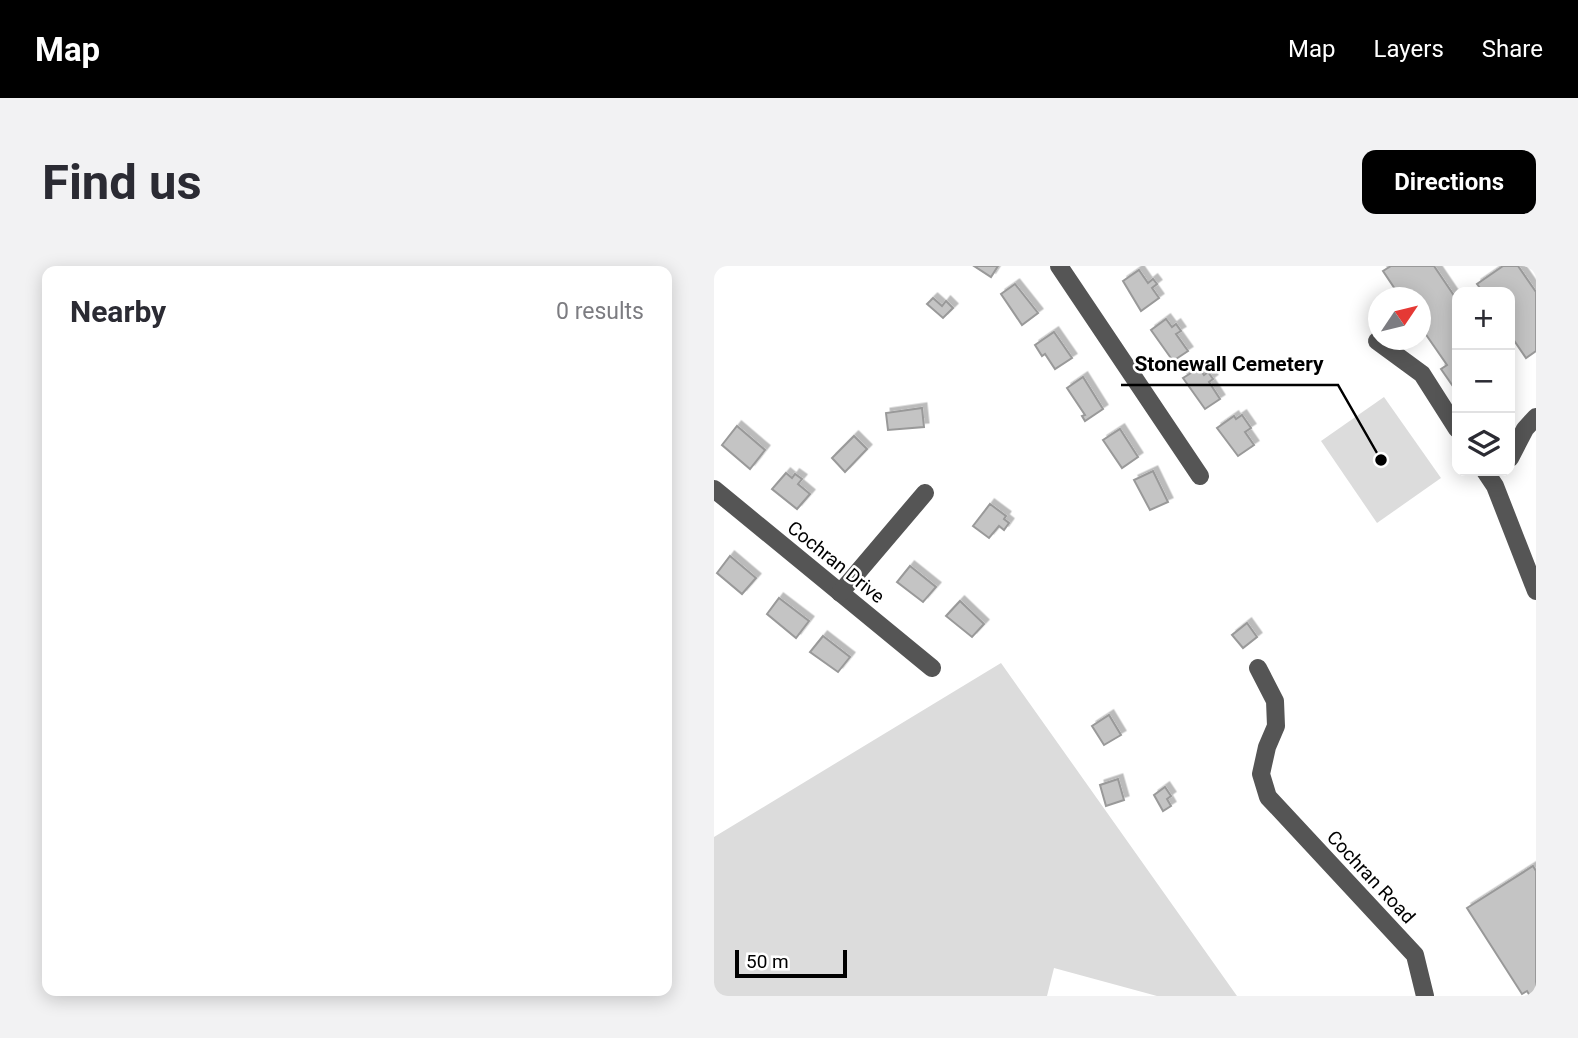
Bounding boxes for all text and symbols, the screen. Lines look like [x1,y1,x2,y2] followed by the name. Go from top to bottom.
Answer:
[35,30,100,69] text: Map
[1288,35,1336,63] text: Map
[1374,35,1444,63] text: Layers
[1482,35,1543,63] text: Share
[1362,150,1536,214] button: Directions
[42,154,202,211] text: Find us
[1368,287,1431,350] north arrow
[1452,287,1515,476] map controls
[1452,287,1515,350] button: +
[70,294,166,329] text: Nearby
[556,298,644,325] text: 0 results
[1121,343,1338,385] callout: Stonewall Cemetery
[1452,350,1515,413] button: −
[1134,352,1324,376] text: Stonewall Cemetery
[1452,413,1515,476] button: layers
[783,516,889,608] street label: Cochran Drive
[1322,826,1420,928] street label: Cochran Road
[735,947,847,979] scale bar
[746,950,789,973] text: 50 m

